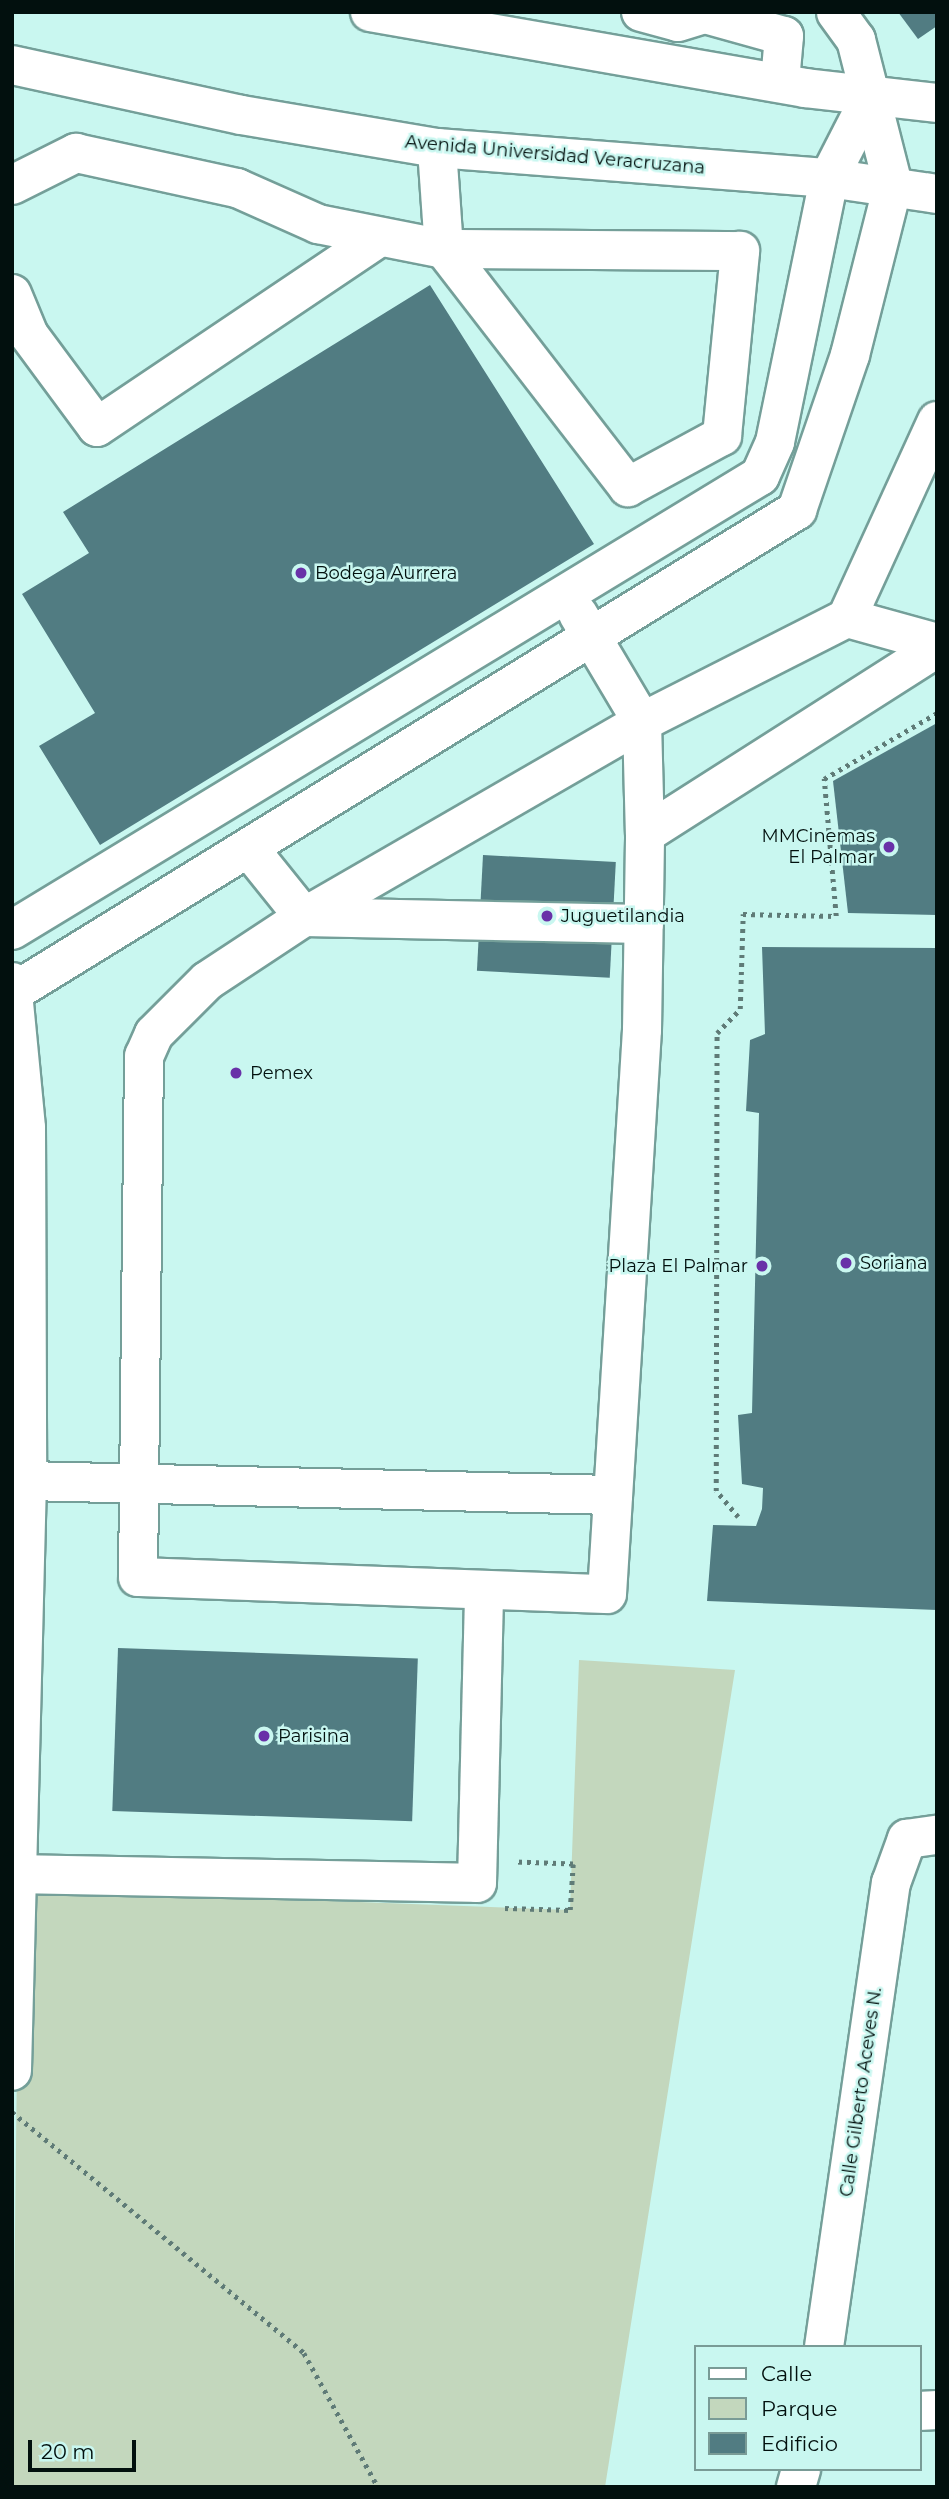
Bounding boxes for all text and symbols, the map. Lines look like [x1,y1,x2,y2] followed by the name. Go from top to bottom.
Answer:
[404,131,706,179] street label: Avenida Universidad Veracruzana
[315,562,457,584] place label: Bodega Aurrera
[293,565,309,581] marker: Bodega Aurrera
[761,826,875,868] place label: MMCinemas El Palmar
[881,839,897,855] marker: MMCinemas El Palmar
[561,905,685,927] place label: Juguetilandia
[539,908,555,924] marker: Juguetilandia
[250,1062,313,1084] place label: Pemex
[228,1065,244,1081] marker: Pemex
[860,1252,928,1274] place label: Soriana
[608,1255,748,1277] place label: Plaza El Palmar
[838,1255,854,1271] marker: Soriana
[754,1258,770,1274] marker: Plaza El Palmar
[278,1725,350,1747] place label: Parisina
[256,1728,272,1744] marker: Parisina
[836,1986,886,2198] street label: Calle Gilberto Aceves N.
[694,2345,921,2471] legend
[761,2361,812,2386] text: Calle
[761,2396,837,2421] text: Parque
[32,2426,140,2470] scale bar
[761,2431,838,2456] text: Edificio
[41,2439,95,2464] text: 20 m

